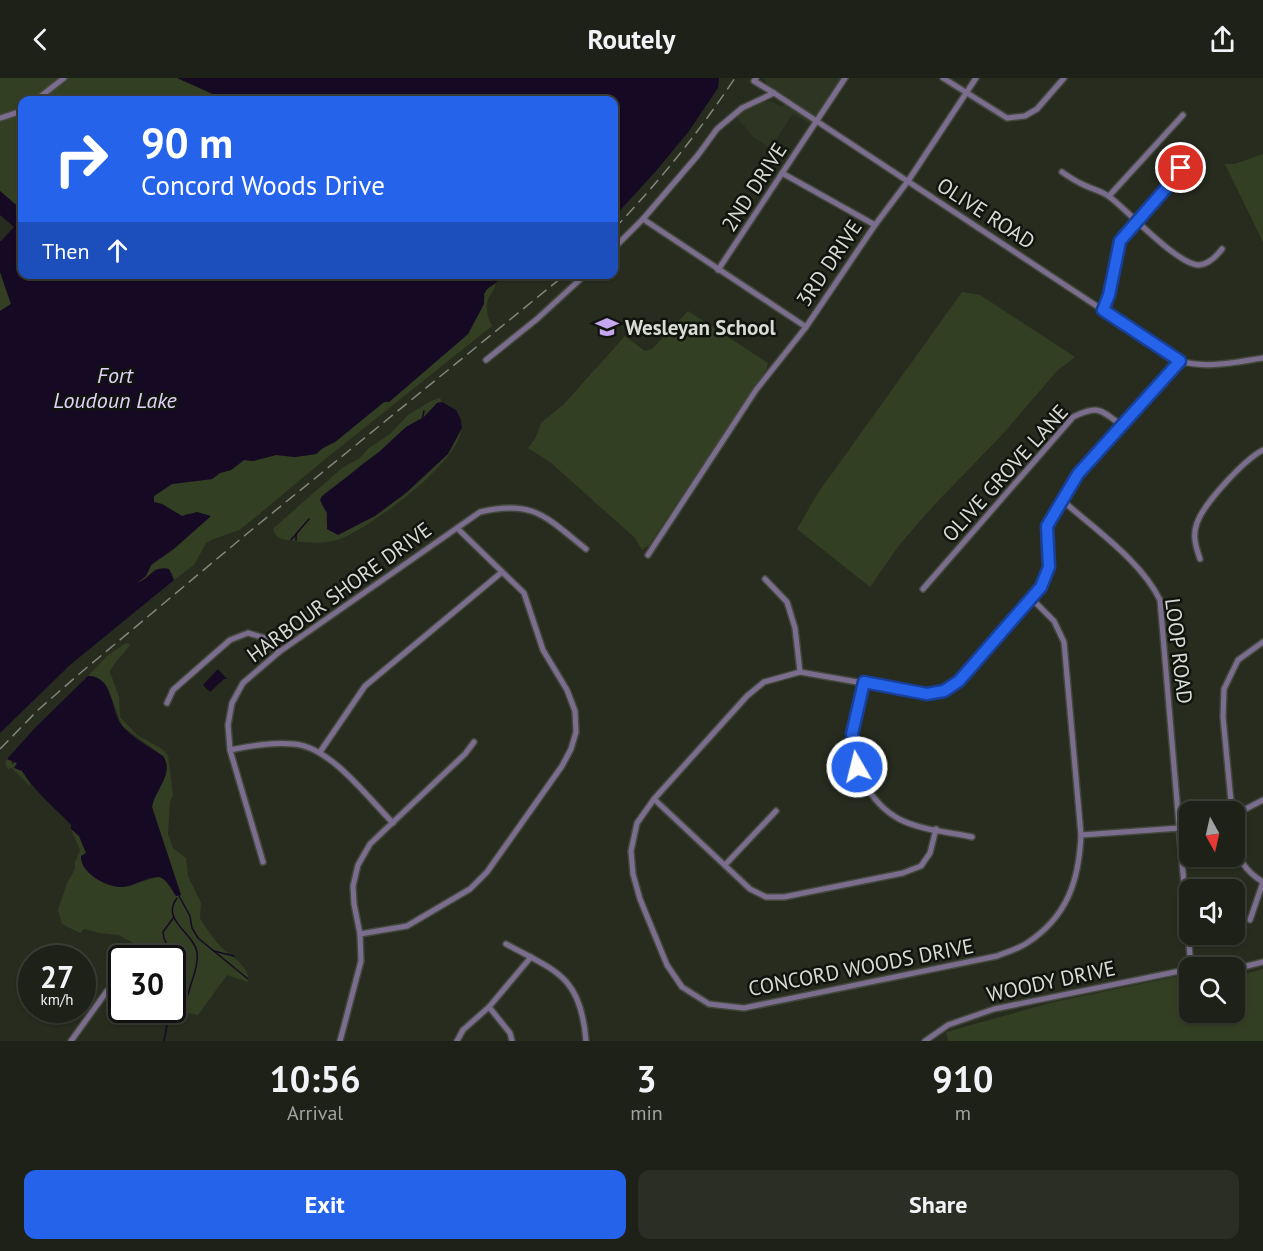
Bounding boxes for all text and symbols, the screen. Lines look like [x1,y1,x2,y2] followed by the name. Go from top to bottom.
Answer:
[588,22,675,56] text: Routely
[24,23,57,56] icon: back
[1206,23,1239,56] icon: share
[141,115,233,170] text: 90 m
[42,120,120,198] icon: right
[715,138,793,236] street label: 2ND DRIVE
[1155,142,1206,193] pin
[1164,151,1197,184] icon: arrive
[141,168,385,202] text: Concord Woods Drive
[932,171,1040,255] street label: OLIVE ROAD
[790,214,868,312] street label: 3RD DRIVE
[101,234,134,267] icon: ahead
[42,237,89,265] text: Then
[594,314,620,340] school or university icon: Wesleyan School
[625,314,777,341] place label: Wesleyan School
[53,361,177,414] water label: Fort Loudoun Lake
[936,399,1074,547] street label: OLIVE GROVE LANE
[241,516,437,668] street label: HARBOUR SHORE DRIVE
[1159,597,1199,705] street label: LOOP ROAD
[825,735,889,799] position arrow
[1179,801,1245,867] north arrow
[1179,801,1245,1023] map controls
[1179,879,1245,945] button: sound
[746,932,976,1002] street label: CONCORD WOODS DRIVE
[108,945,186,1023] speed limit sign: 30
[984,954,1118,1008] street label: WOODY DRIVE
[40,957,74,996] text: 27
[1179,957,1245,1023] button: search
[41,990,73,1009] text: km/h
[269,1055,361,1102] text: 10:56
[636,1055,657,1102] text: 3
[932,1055,994,1102] text: 910
[287,1100,343,1126] text: Arrival
[630,1100,663,1126] text: min
[955,1100,971,1126] text: m
[24,1170,626,1239] button: Exit
[638,1170,1239,1239] button: Share

